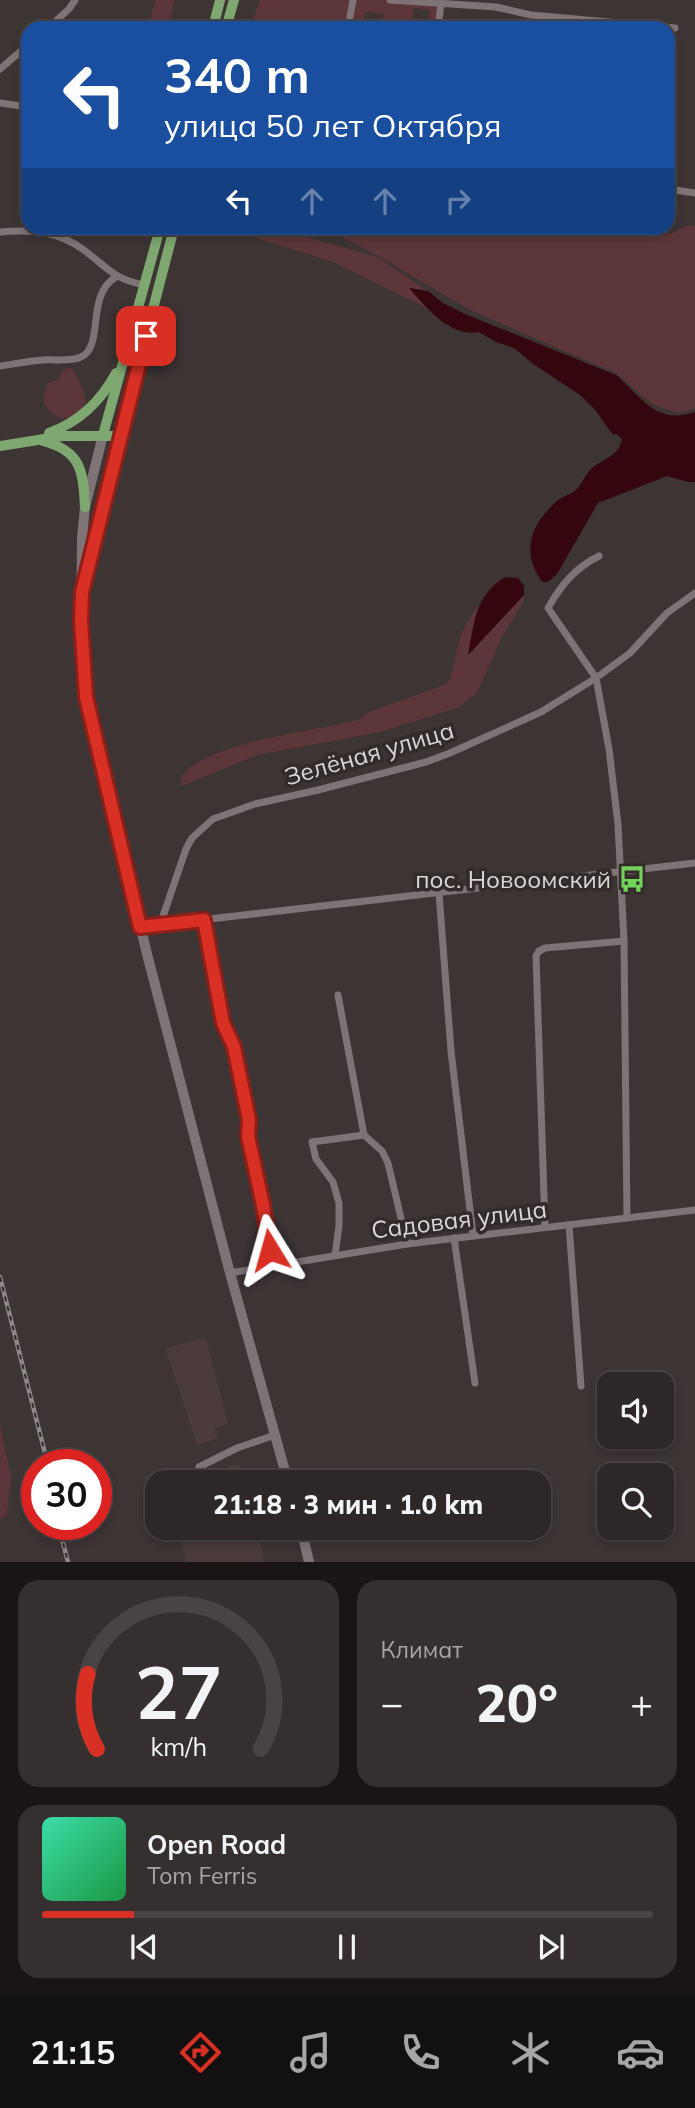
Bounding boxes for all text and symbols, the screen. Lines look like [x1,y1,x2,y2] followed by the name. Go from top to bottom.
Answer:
[164,44,310,105] text: 340 m
[49,49,140,140] icon: left
[164,105,502,145] text: улица 50 лет Октября
[220,182,258,220] icon: left
[293,182,331,220] icon: ahead
[366,182,404,220] icon: ahead
[439,182,477,220] icon: right
[116,306,176,366] pin
[127,317,165,355] icon: arrive
[281,714,457,792] street label: Зелёная улица
[415,864,611,894] place label: пос. Новоомский
[617,864,647,894] bus stop icon: пос. Новоомский
[369,1193,549,1245] street label: Садовая улица
[233,1213,307,1287] position arrow
[597,1372,674,1540] map controls
[597,1372,674,1449] button: sound
[21,1449,112,1540] speed limit sign: 30
[597,1463,674,1540] button: search
[213,1488,483,1521] text: 21:18 · 3 мин · 1.0 km
[381,1635,463,1664] text: Климат
[135,1647,222,1738] text: 27
[476,1670,558,1735] text: 20°
[381,1679,403,1727] text: −
[630,1679,653,1727] text: +
[150,1731,207,1762] text: km/h
[147,1828,286,1861] text: Open Road
[147,1861,257,1890] text: Tom Ferris
[125,1928,163,1966] icon: previous
[328,1928,366,1966] icon: pause
[532,1928,570,1966] icon: next
[176,2028,225,2077] icon: directions
[286,2028,335,2077] icon: music
[396,2028,445,2077] icon: phone
[506,2028,555,2077] icon: climate
[616,2028,665,2077] icon: car
[30,2032,115,2072] text: 21:15

